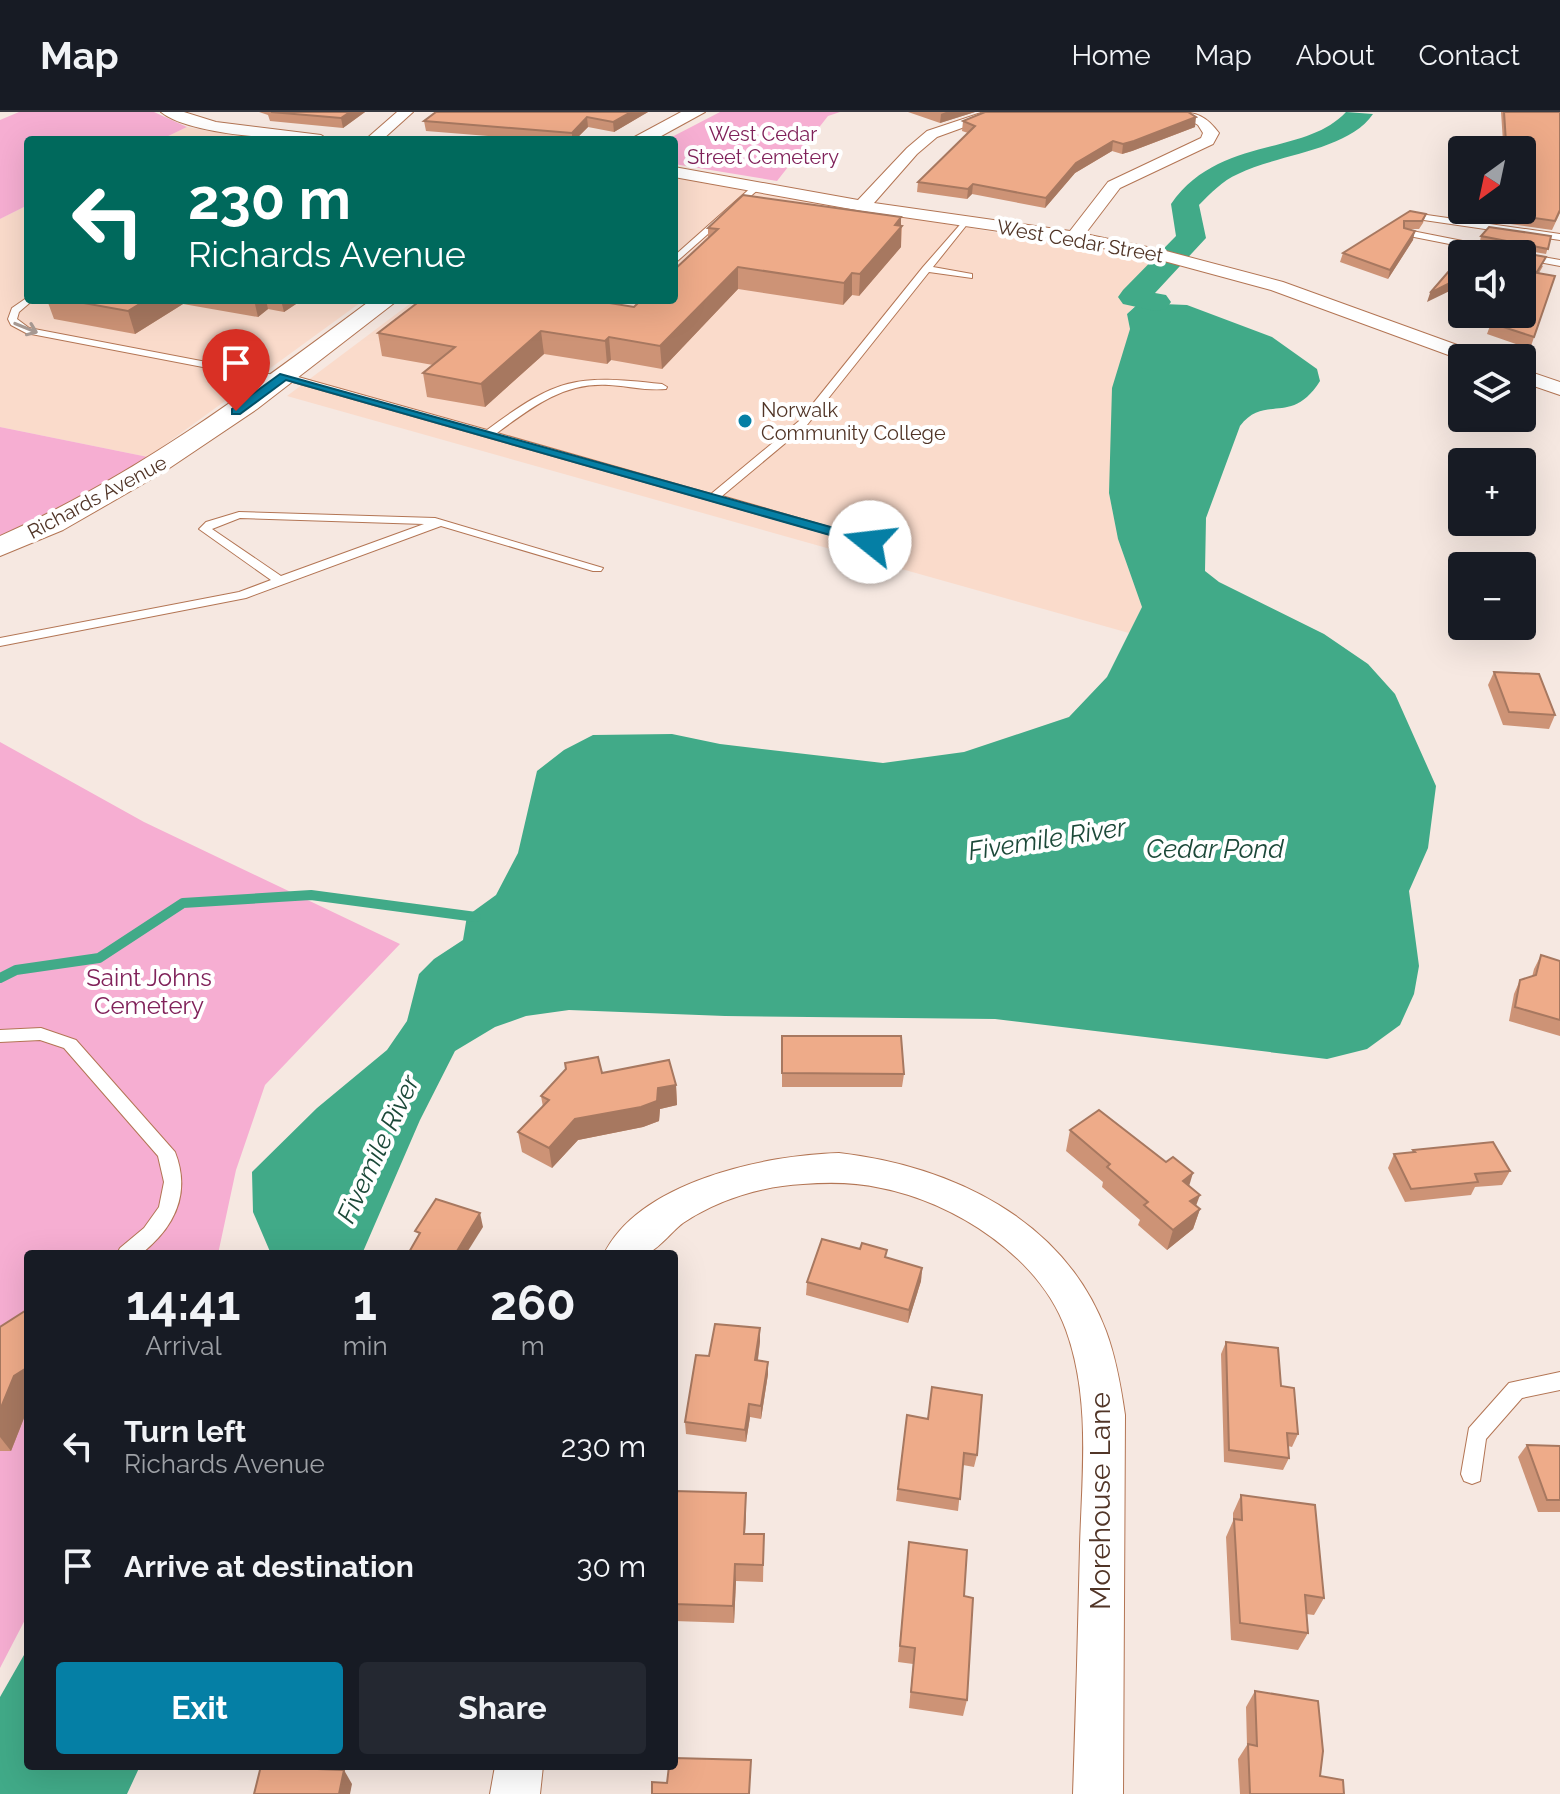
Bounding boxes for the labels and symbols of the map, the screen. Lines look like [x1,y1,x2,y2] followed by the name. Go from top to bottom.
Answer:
[687,122,839,169] park label: West Cedar Street Cemetery
[1448,136,1536,224] north arrow
[995,215,1165,268] street label: West Cedar Street
[13,321,37,336] one-way arrow
[202,329,270,411] pin
[761,398,946,445] place label: Norwalk Community College
[736,412,754,430] marker: Norwalk Community College
[23,450,171,544] street label: Richards Avenue
[828,500,912,584] position arrow
[966,812,1129,866] water label: Fivemile River
[1146,834,1284,864] water label: Cedar Pond
[86,963,212,1020] park label: Saint Johns Cemetery
[331,1070,426,1228] water label: Fivemile River
[1084,1392,1117,1610] street label: Morehouse Lane

